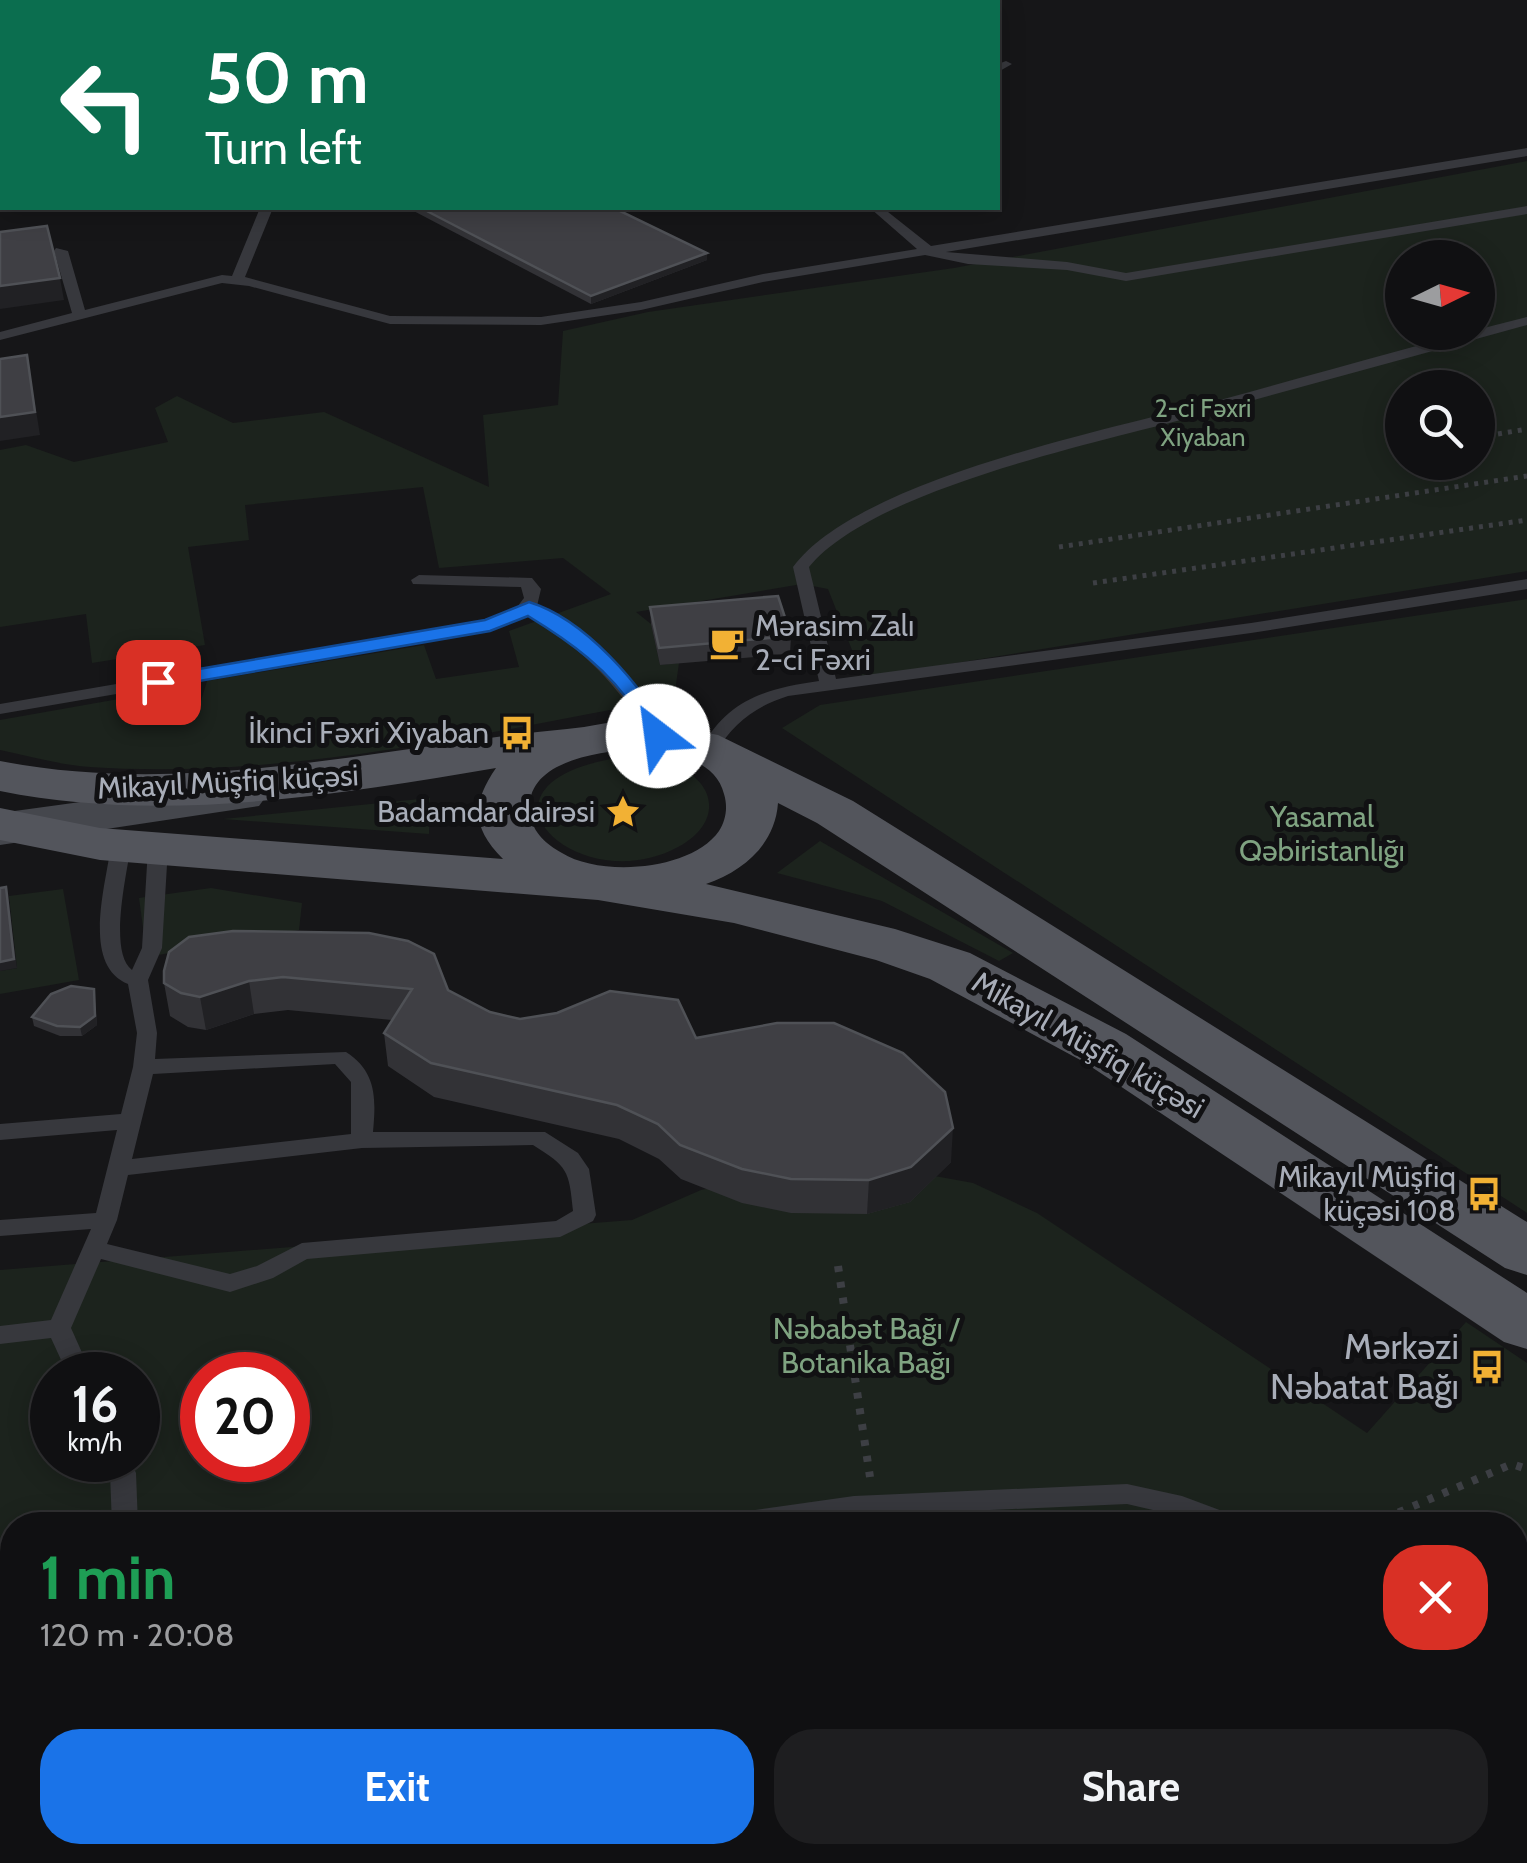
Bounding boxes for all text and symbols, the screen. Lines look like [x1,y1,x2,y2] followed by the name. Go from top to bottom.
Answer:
[205,35,369,121] text: 50 m
[40,40,170,170] icon: left
[205,121,362,175] text: Turn left
[1385,240,1495,350] north arrow
[1385,240,1495,480] map controls
[1385,370,1495,480] button: search
[1155,393,1251,452] park label: 2-ci Fəxri Xiyaban
[755,607,914,678] place label: Mərasim Zalı 2-ci Fəxri
[708,624,746,662] cafe icon: Mərasim Zalı 2-ci Fəxri
[116,640,201,725] pin
[131,655,186,710] icon: arrive
[606,684,710,788] position arrow
[248,714,489,751] place label: İkinci Fəxri Xiyaban
[498,714,536,752] bus stop icon: İkinci Fəxri Xiyaban
[96,756,360,807] street label: Mikayıl Müşfiq küçəsi
[377,793,595,830] place label: Badamdar dairəsi
[604,793,642,831] place icon: Badamdar dairəsi
[1239,798,1405,869] park label: Yasamal Qəbiristanlığı
[966,963,1211,1126] street label: Mikayıl Müşfiq küçəsi
[1278,1158,1456,1229] place label: Mikayıl Müşfiq küçəsi 108
[1465,1175,1503,1213] bus stop icon: Mikayıl Müşfiq küçəsi 108
[773,1310,961,1381] park label: Nəbabət Bağı / Botanika Bağı
[1270,1325,1459,1408] place label: Mərkəzi Nəbatat Bağı
[1468,1348,1506,1386] bus stop icon: Mərkəzi Nəbatat Bağı
[180,1352,310,1482] speed limit sign: 20
[72,1374,118,1435] text: 16
[68,1427,122,1457] text: km/h
[40,1541,175,1614] text: 1 min
[1383,1545,1488,1650] button: close
[40,1615,234,1654] text: 120 m · 20:08
[40,1729,754,1844] button: Exit
[774,1729,1488,1844] button: Share

